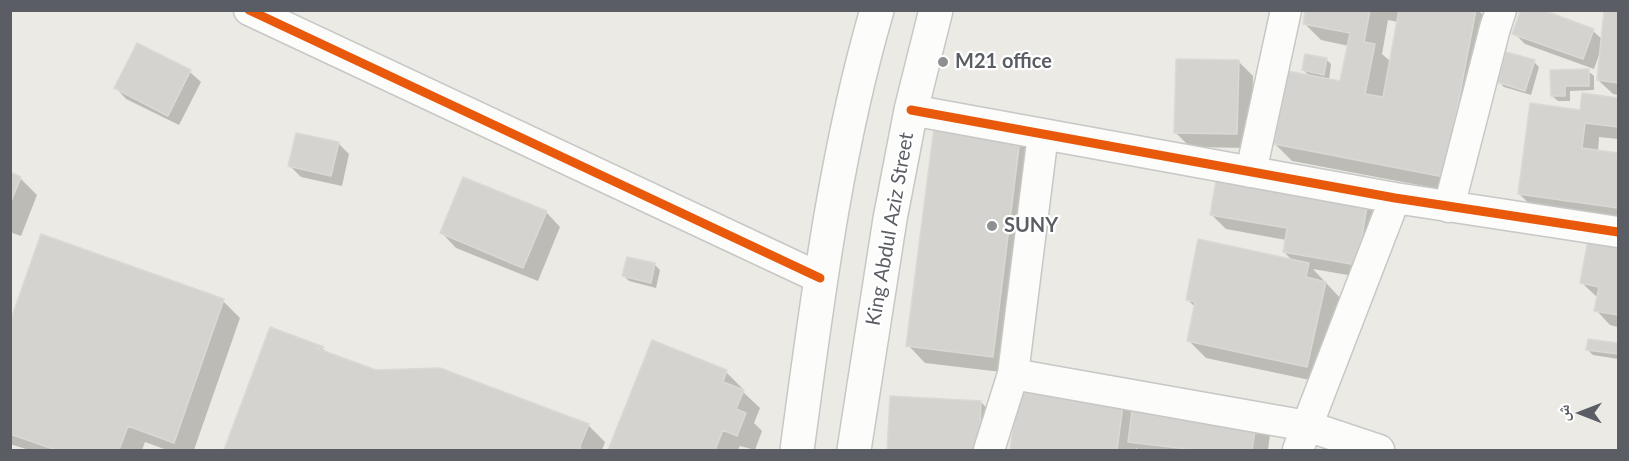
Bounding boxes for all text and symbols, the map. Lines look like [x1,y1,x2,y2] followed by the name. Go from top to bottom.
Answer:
[955,50,1052,74] place label: M21 office
[936,55,950,69] marker: M21 office
[861,130,919,328] street label: King Abdul Aziz Street
[1004,214,1058,238] place label: SUNY
[985,219,999,233] marker: SUNY
[1551,383,1611,443] north arrow
[1553,405,1572,422] text: ش

